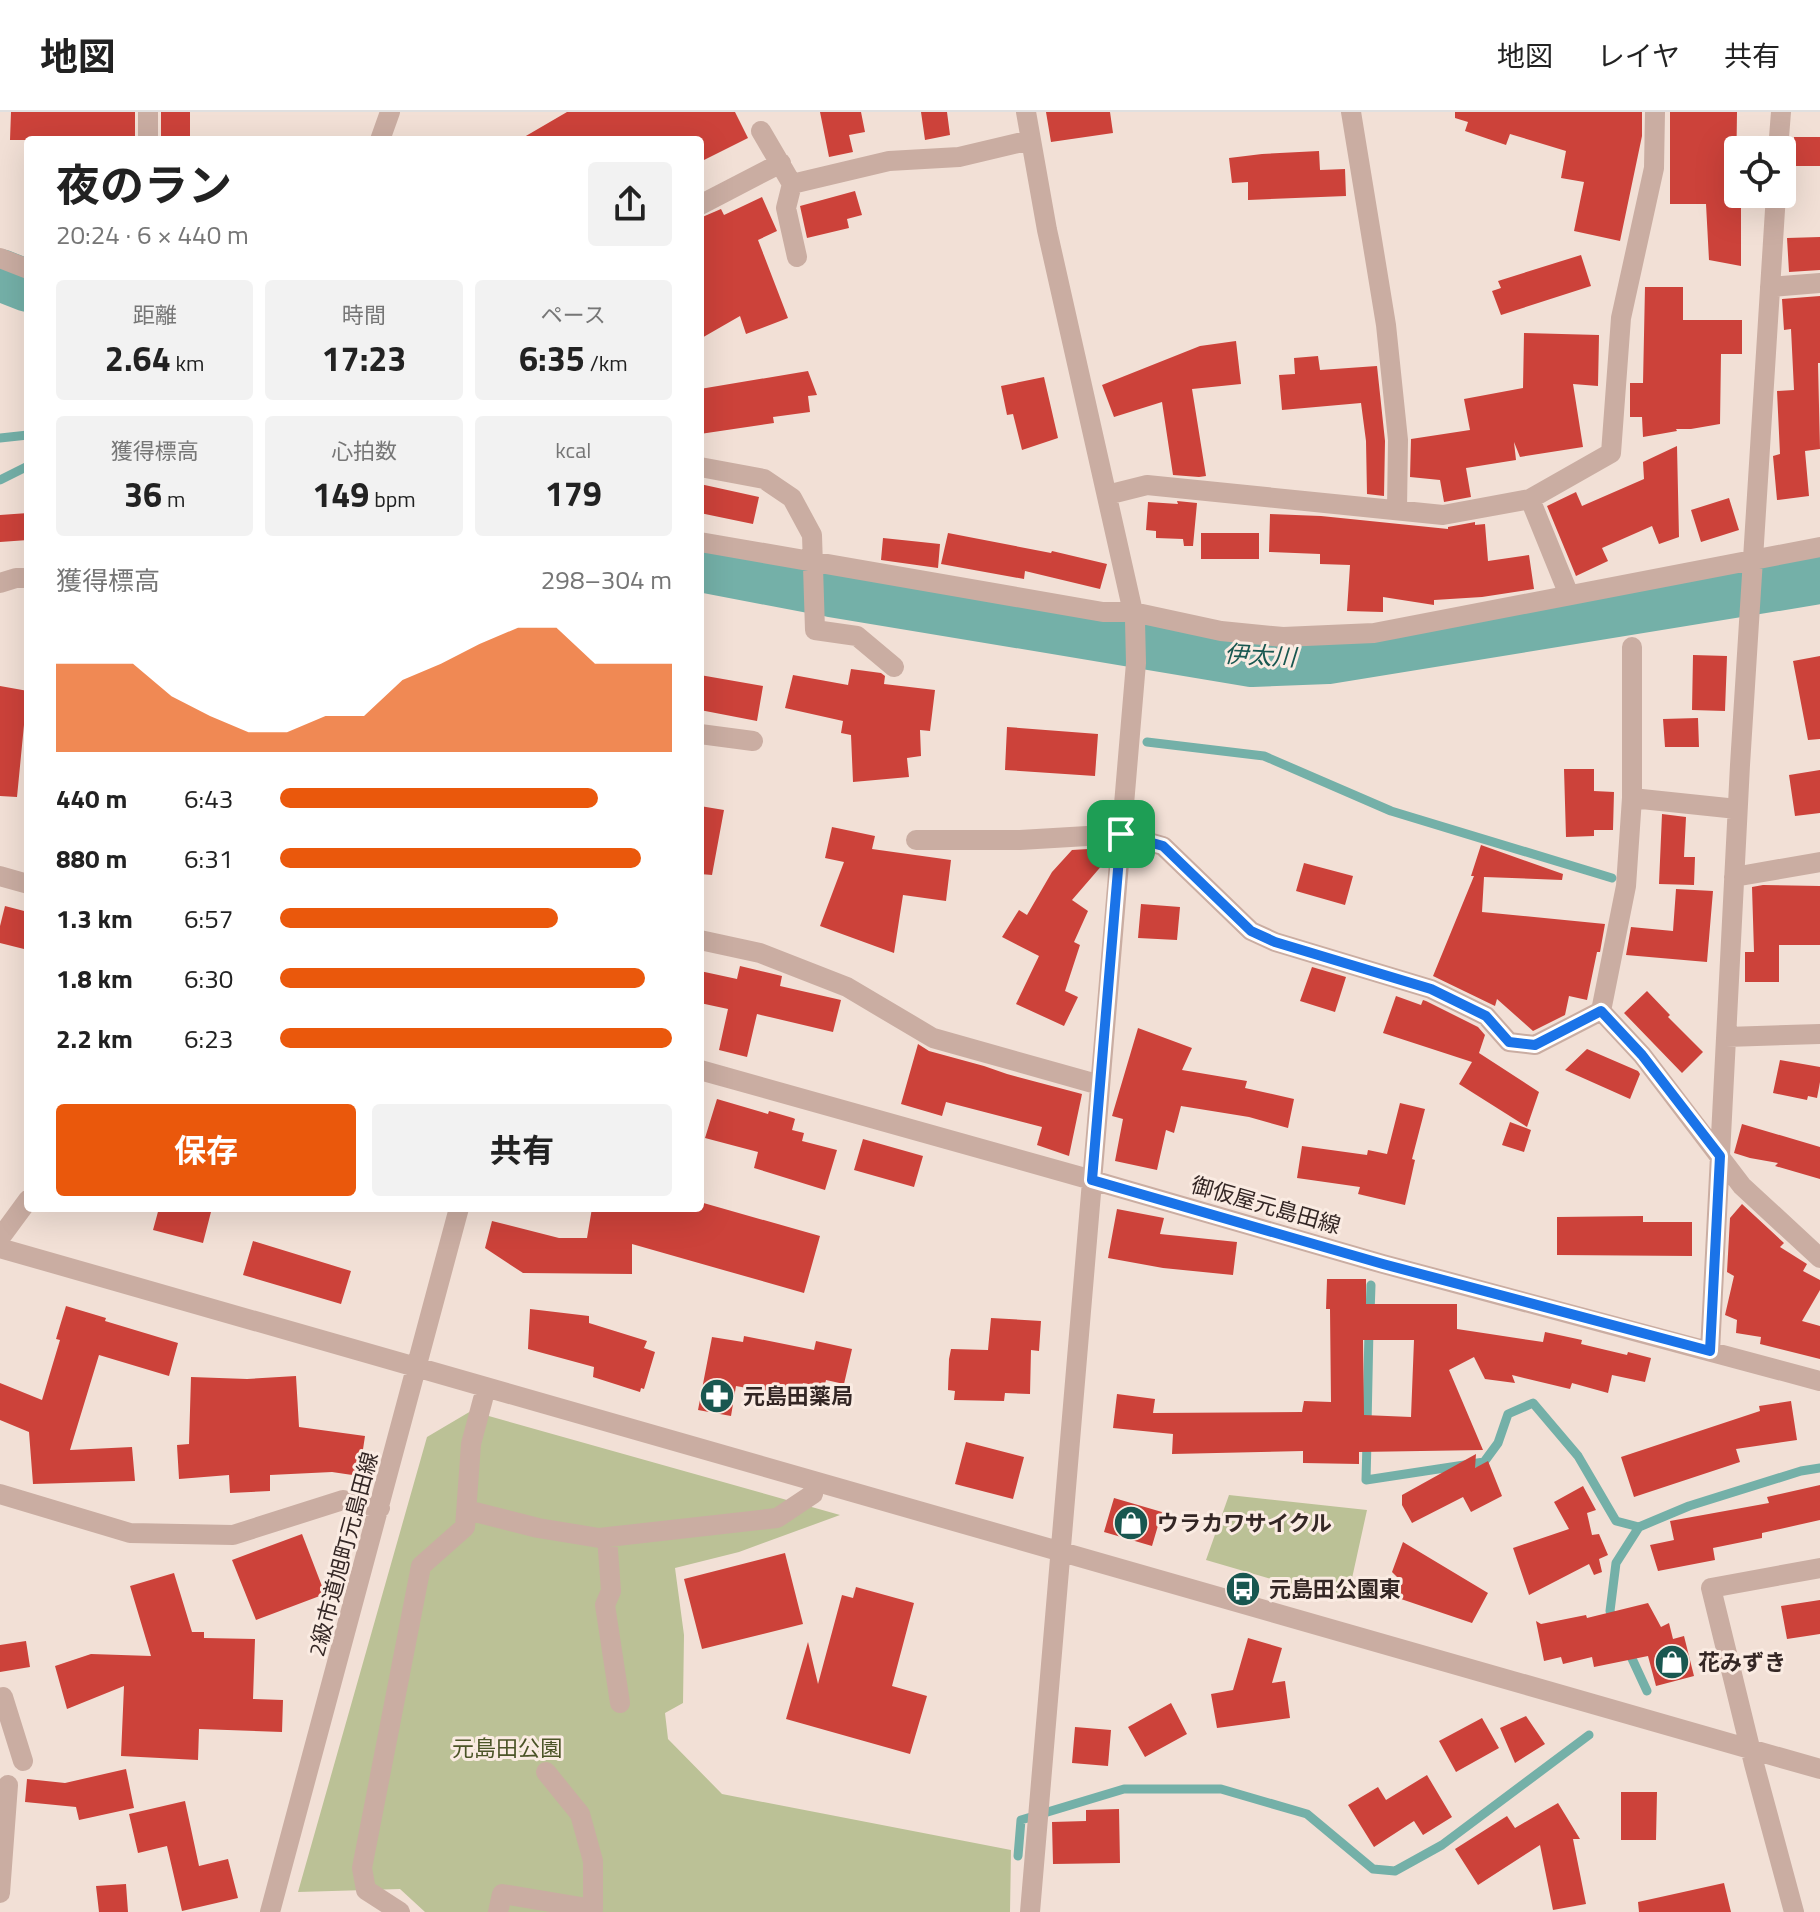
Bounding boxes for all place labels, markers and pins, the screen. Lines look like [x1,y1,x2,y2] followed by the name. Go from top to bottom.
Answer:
[1087,800,1155,868] pin
[698,1377,736,1415] pharmacy icon: 元島田薬局
[743,1379,853,1413] place label: 元島田薬局
[1112,1504,1150,1542] shop icon: ウラカワサイクル
[1157,1506,1332,1540] place label: ウラカワサイクル
[1224,1570,1262,1608] bus stop icon: 元島田公園東
[1269,1572,1401,1606] place label: 元島田公園東
[1653,1643,1691,1681] shop icon: 花みずき
[1698,1645,1786,1679] place label: 花みずき

